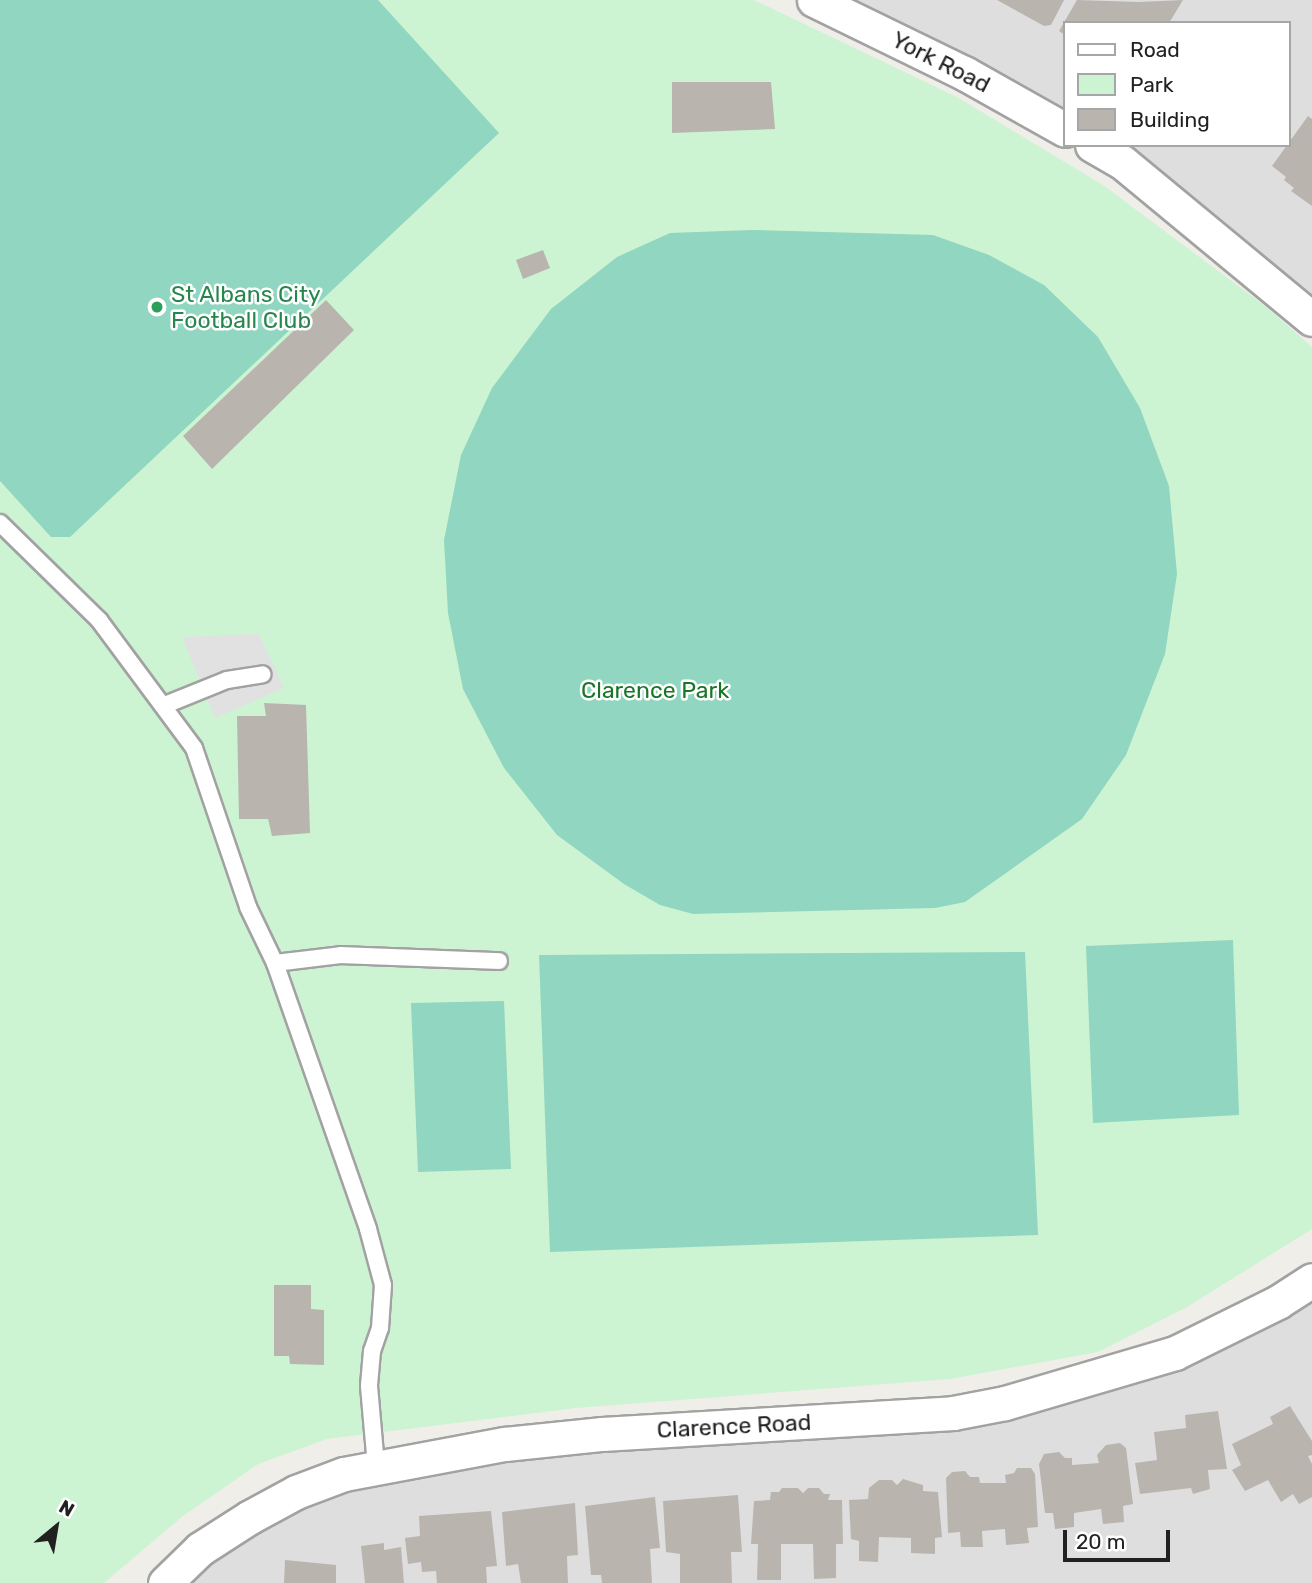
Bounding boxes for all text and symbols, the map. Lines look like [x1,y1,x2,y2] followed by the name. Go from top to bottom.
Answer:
[1064,21,1291,147] legend
[887,25,995,99] street label: York Road
[1130,37,1180,62] text: Road
[1130,72,1174,97] text: Park
[1130,107,1210,132] text: Building
[171,280,321,334] place label: St Albans City Football Club
[149,299,165,315] marker: St Albans City Football Club
[581,676,729,704] park label: Clarence Park
[656,1408,812,1444] street label: Clarence Road
[21,1492,91,1562] north arrow
[55,1495,78,1522] text: N
[1067,1516,1174,1560] scale bar
[1076,1529,1125,1554] text: 20 m

